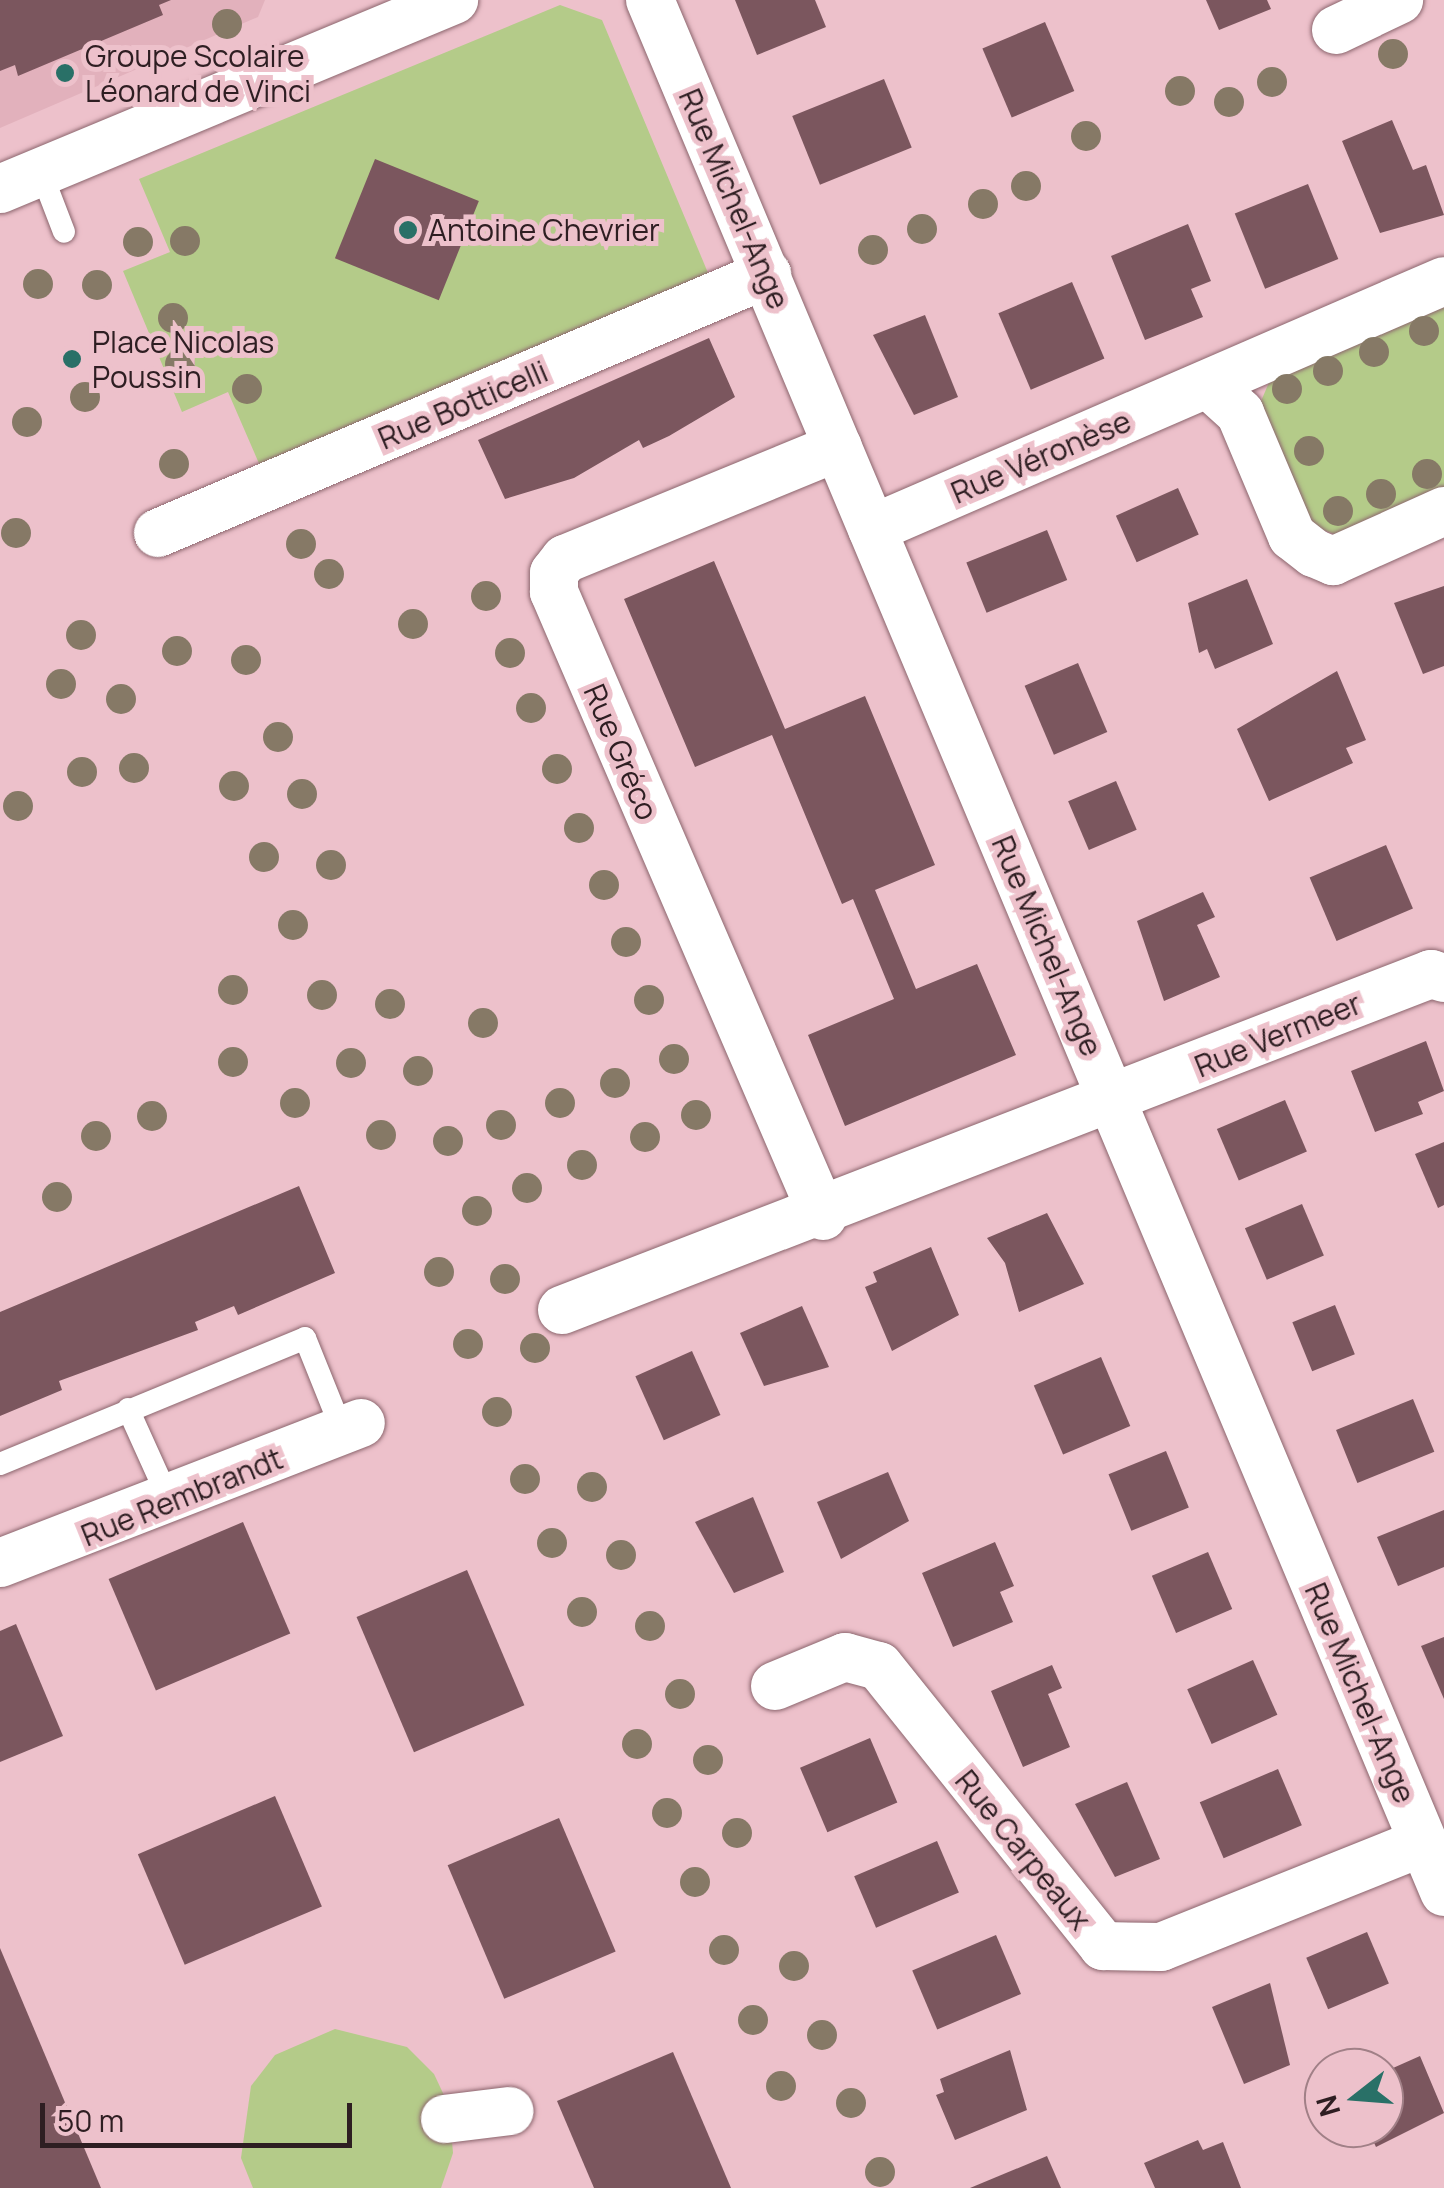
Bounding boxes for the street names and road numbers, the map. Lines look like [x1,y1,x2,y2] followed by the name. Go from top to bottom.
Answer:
[671,84,797,314] street label: Rue Michel-Ange
[373,353,553,457] street label: Rue Botticelli
[946,403,1136,511] street label: Rue Véronèse
[576,679,666,825] street label: Rue Gréco
[984,831,1110,1061] street label: Rue Michel-Ange
[1190,985,1366,1085] street label: Rue Vermeer
[76,1440,288,1554] street label: Rue Rembrandt
[1297,1578,1423,1808] street label: Rue Michel-Ange
[948,1763,1098,1937] street label: Rue Carpeaux

